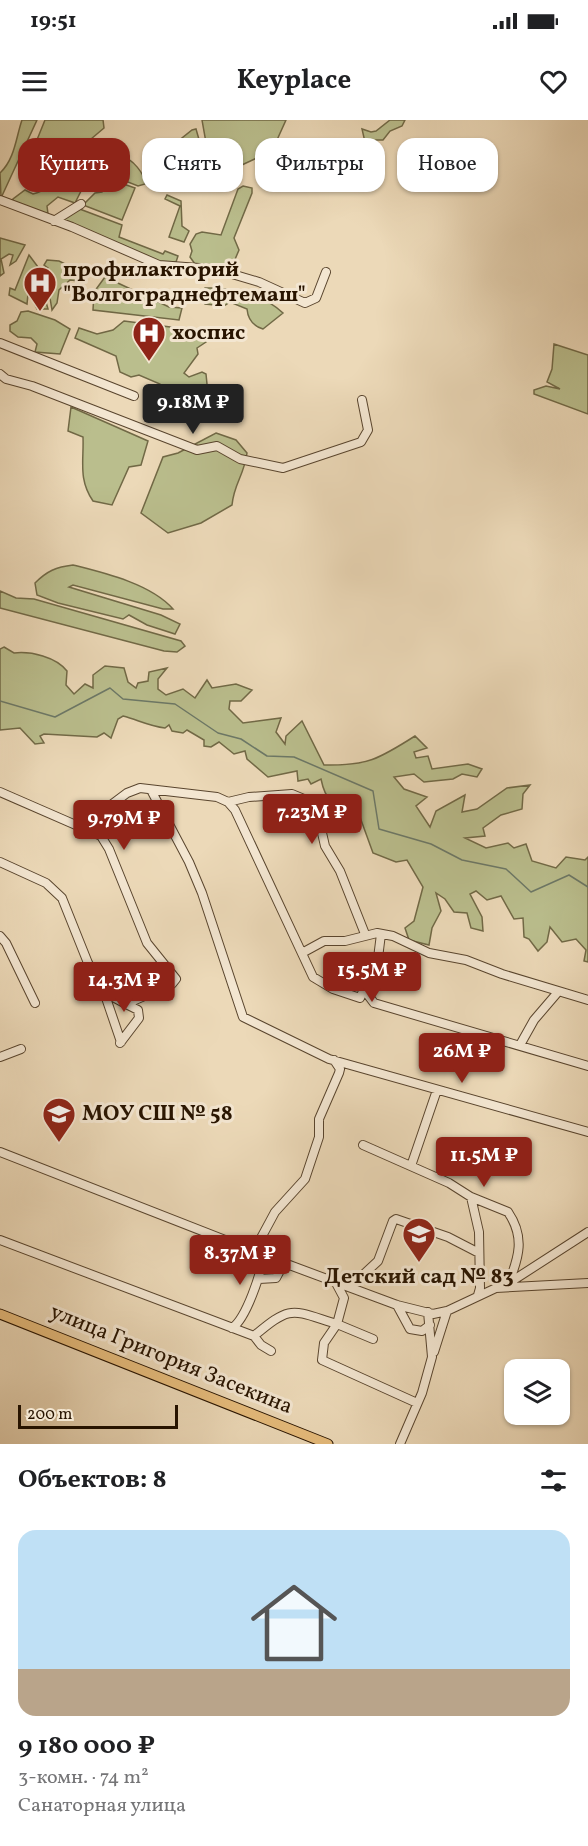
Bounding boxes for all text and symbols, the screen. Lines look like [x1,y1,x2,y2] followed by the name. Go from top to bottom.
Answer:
[30,6,77,37] text: 19:51
[237,62,351,100] text: Keyplace
[18,65,51,98] icon: menu
[537,65,570,98] icon: heart
[18,138,130,192] chip: Купить
[142,138,243,192] chip: Снять
[255,138,385,192] chip: Фильтры
[397,138,498,192] chip: Новое
[63,255,306,311] place label: профилакторий "Волгограднефтемаш"
[22,265,58,312] hospital icon: профилакторий "Волгограднефтемаш"
[131,315,167,362] hospital icon: хоспис
[172,318,245,349] place label: хоспис
[138,384,248,435] pin: 9.18M ₽
[157,389,229,417] text: 9.18M ₽
[257,794,367,845] pin: 7.23M ₽
[277,799,347,827] text: 7.23M ₽
[69,800,179,851] pin: 9.79M ₽
[87,805,161,833] text: 9.79M ₽
[317,952,427,1003] pin: 15.5M ₽
[337,957,407,985] text: 15.5M ₽
[69,962,179,1013] pin: 14.3M ₽
[88,967,160,995] text: 14.3M ₽
[420,1033,504,1084] pin: 26M ₽
[433,1038,491,1066] text: 26M ₽
[41,1096,77,1143] school or university icon: МОУ СШ № 58
[82,1099,233,1130] place label: МОУ СШ № 58
[429,1137,539,1188] pin: 11.5M ₽
[450,1142,518,1170] text: 11.5M ₽
[401,1216,437,1263] school or university icon: Детский сад № 83
[185,1235,295,1286] pin: 8.37M ₽
[204,1240,276,1268] text: 8.37M ₽
[324,1262,514,1293] place label: Детский сад № 83
[45,1297,297,1423] street label: улица Григория Засекина
[504,1359,570,1425] map controls
[504,1359,570,1425] button: layers
[18,1402,178,1430] scale bar
[27,1404,72,1426] text: 200 m
[18,1462,167,1498] text: Объектов: 8
[537,1464,570,1497] icon: filters
[240,1569,348,1677] icon: home
[18,1728,155,1764] text: 9 180 000 ₽
[18,1764,149,1792] text: 3-комн. · 74 m²
[18,1792,186,1820] text: Санаторная улица

